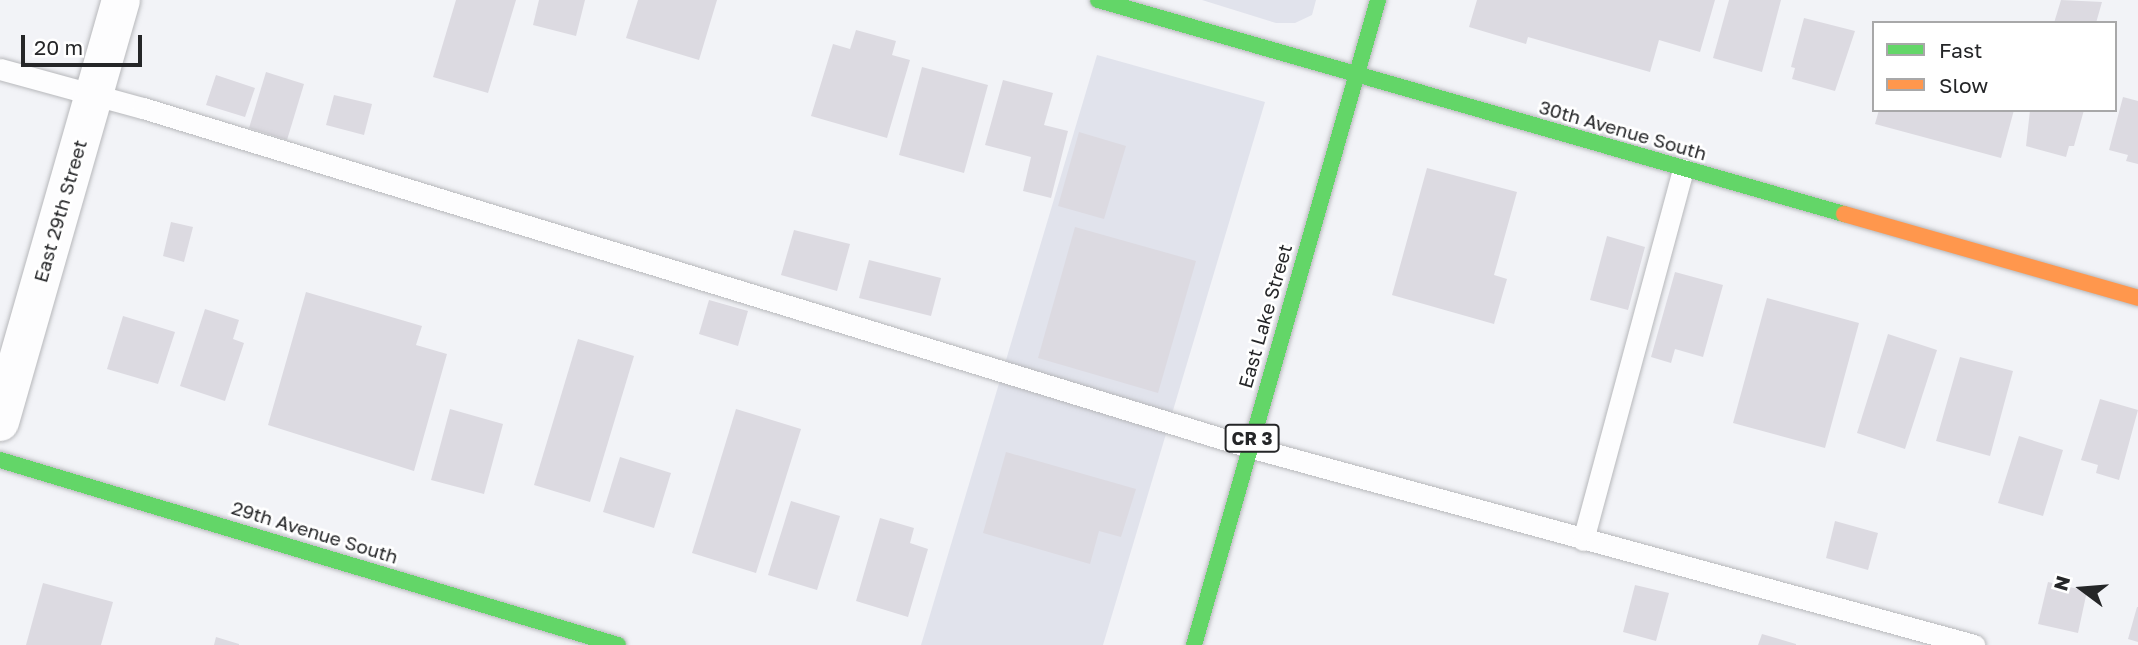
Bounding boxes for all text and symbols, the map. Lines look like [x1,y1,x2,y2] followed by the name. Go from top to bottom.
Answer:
[24,21,145,65] scale bar
[1872,21,2117,112] legend
[34,34,83,60] text: 20 m
[1939,37,1982,63] text: Fast
[1939,72,1988,98] text: Slow
[1537,95,1709,165] street label: 30th Avenue South
[29,137,91,285] street label: East 29th Street
[1234,241,1296,391] street label: East Lake Street
[1224,424,1280,452] road number: CR 3
[229,496,401,568] street label: 29th Avenue South
[2047,554,2117,624] north arrow
[2048,573,2074,593] text: N

